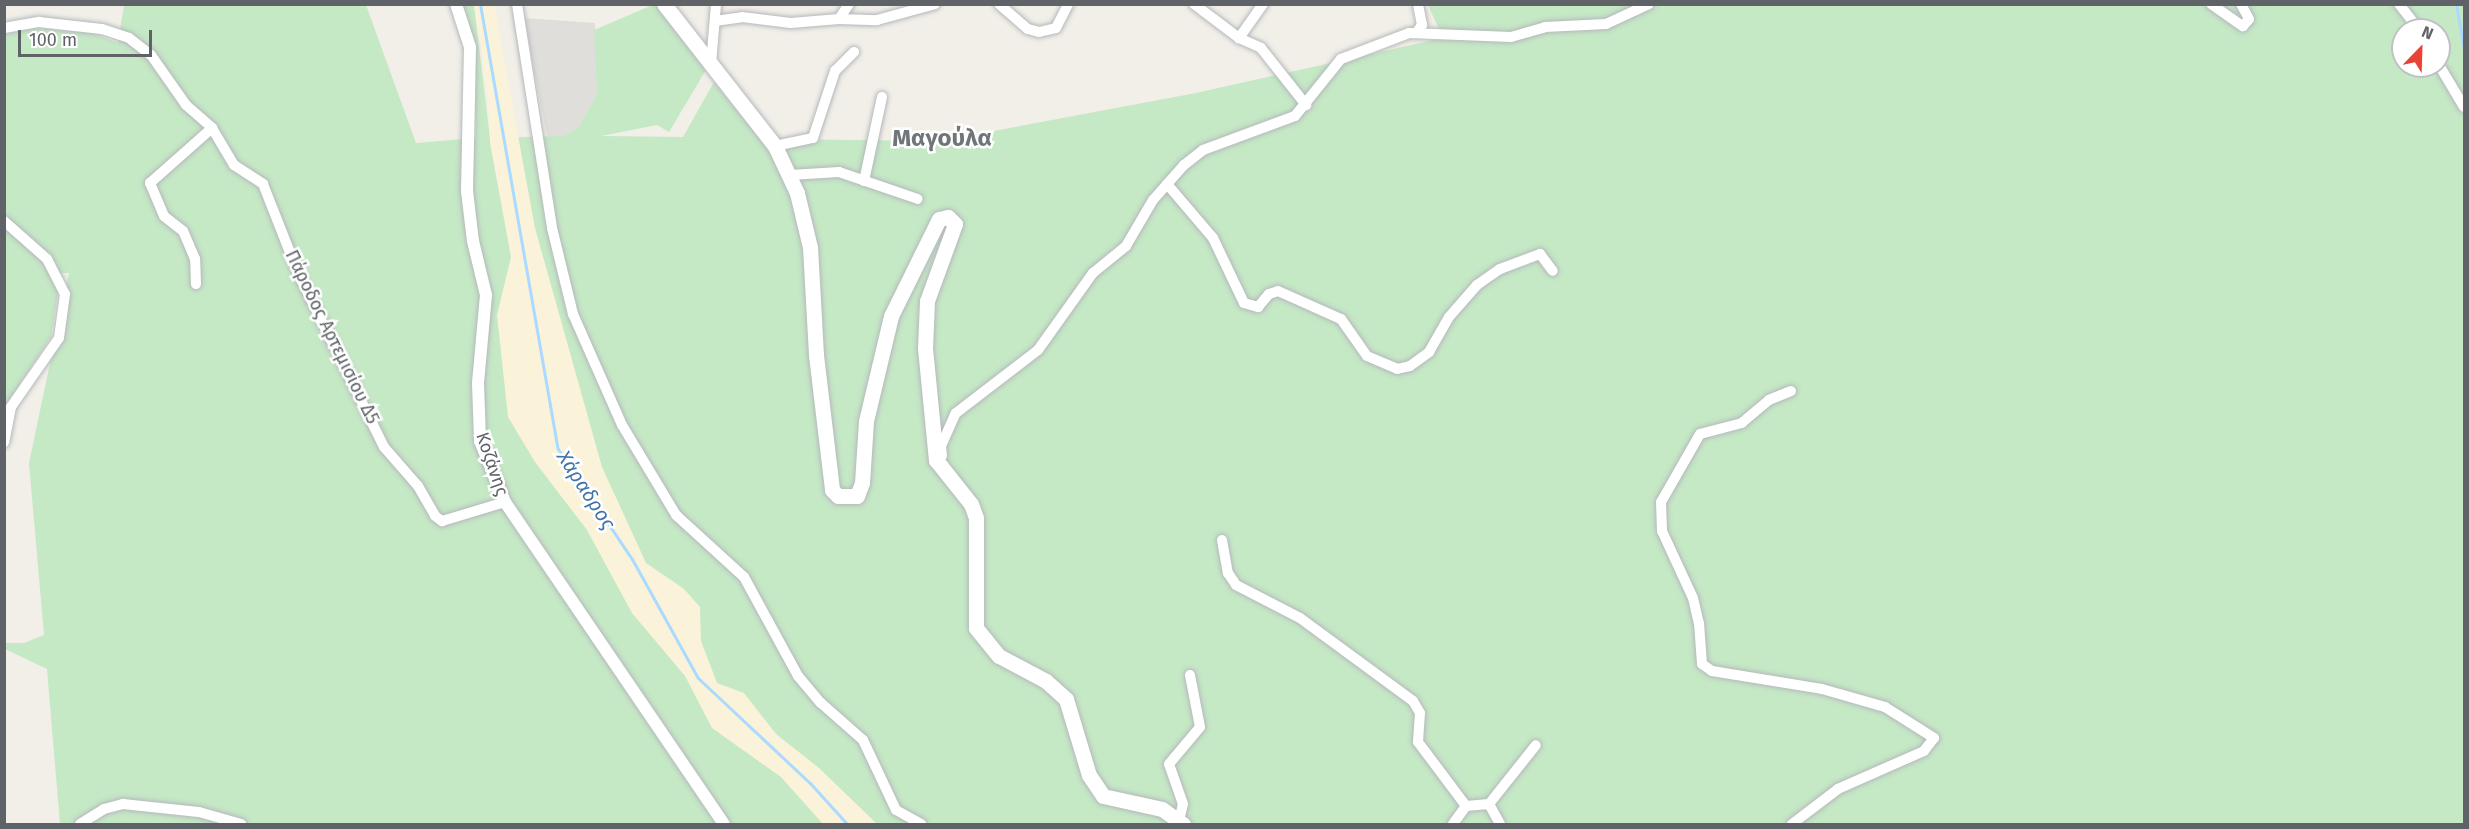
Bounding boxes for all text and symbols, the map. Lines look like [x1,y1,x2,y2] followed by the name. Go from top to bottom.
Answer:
[21,18,154,56] scale bar
[2391,18,2451,78] north arrow
[2419,22,2436,44] text: N
[29,29,77,51] text: 100 m
[892,125,992,153] district label: Μαγούλα
[280,247,384,427] street label: Πάροδος Αρτεμισίου Δ5
[471,429,513,499] street label: Κοζάνης
[552,446,620,534] water label: Χάραδρος

